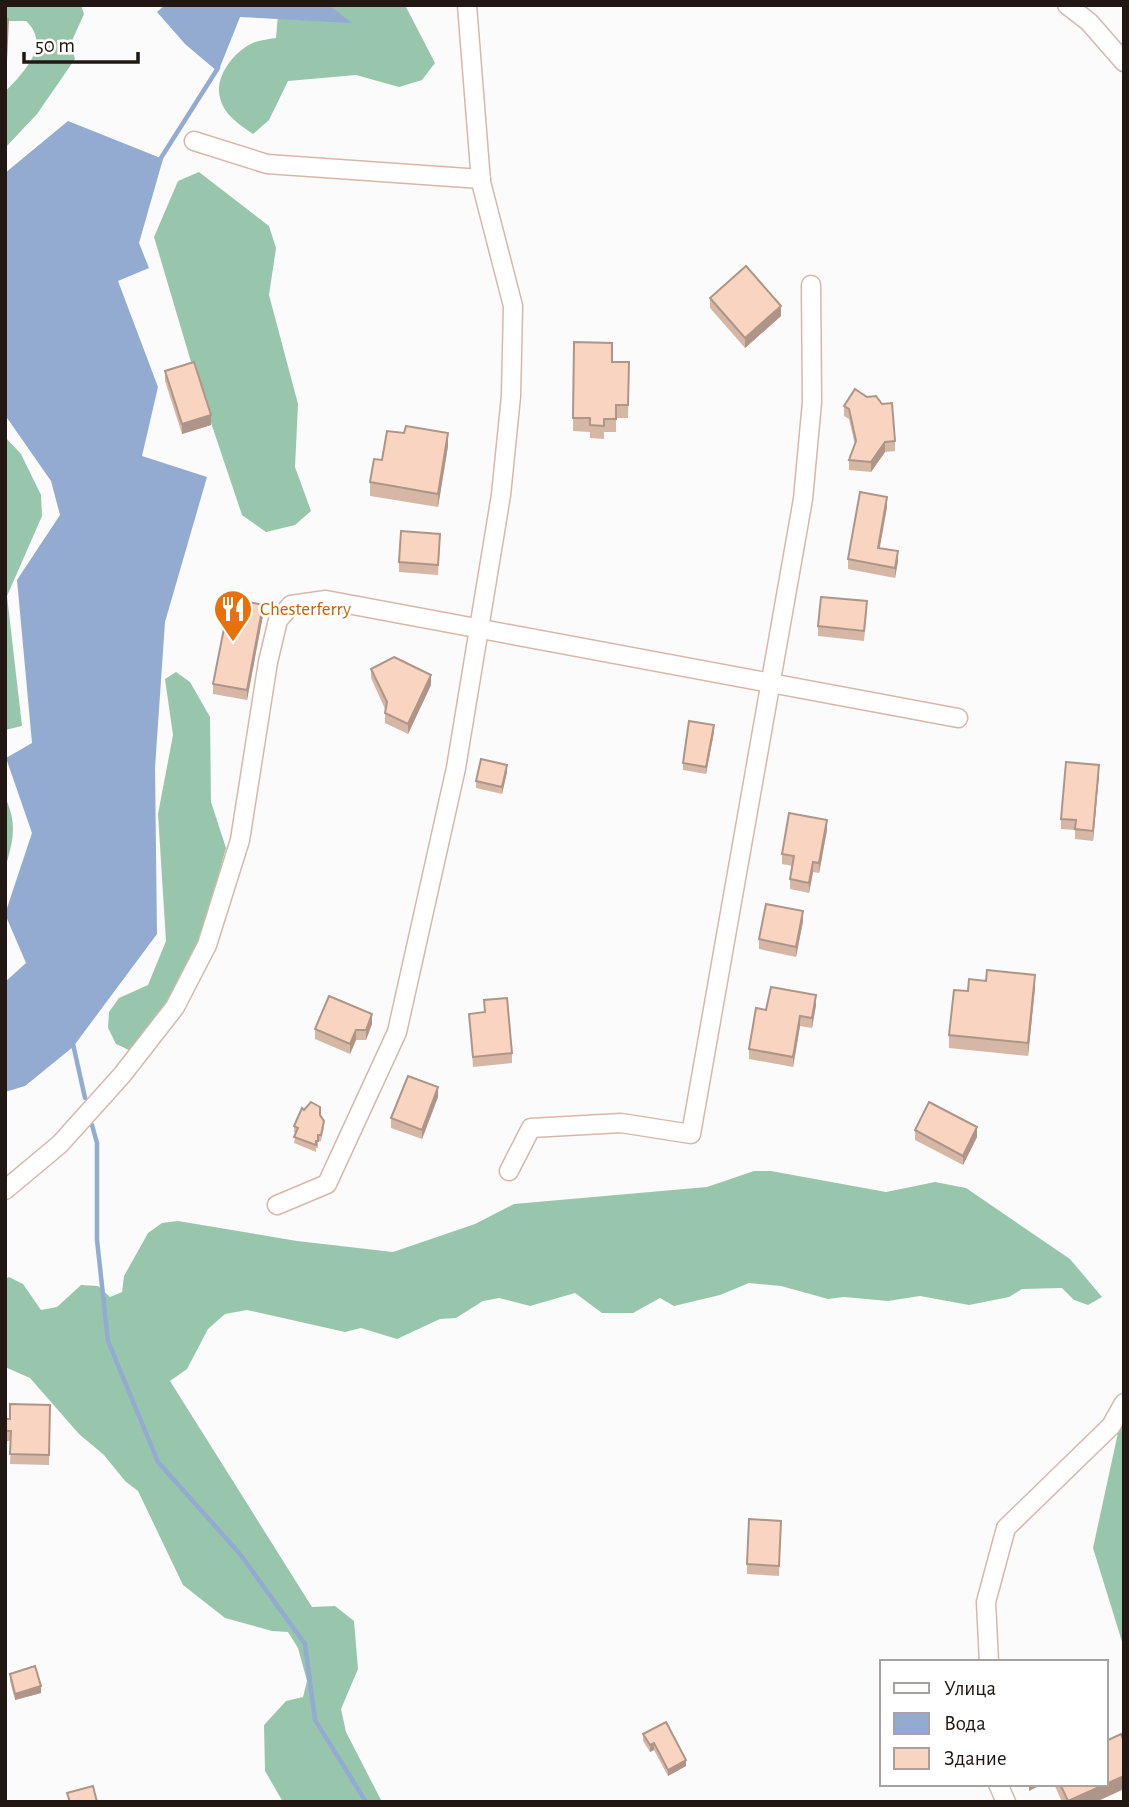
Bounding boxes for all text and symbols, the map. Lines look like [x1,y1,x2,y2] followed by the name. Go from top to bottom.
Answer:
[24,21,138,65] scale bar
[35,35,75,56] text: 50 m
[212,588,254,643] restaurant icon: Chesterferry
[260,600,351,619] place label: Chesterferry
[880,1660,1108,1786] legend
[944,1678,997,1699] text: Улица
[944,1713,986,1734] text: Вода
[944,1748,1007,1769] text: Здание

